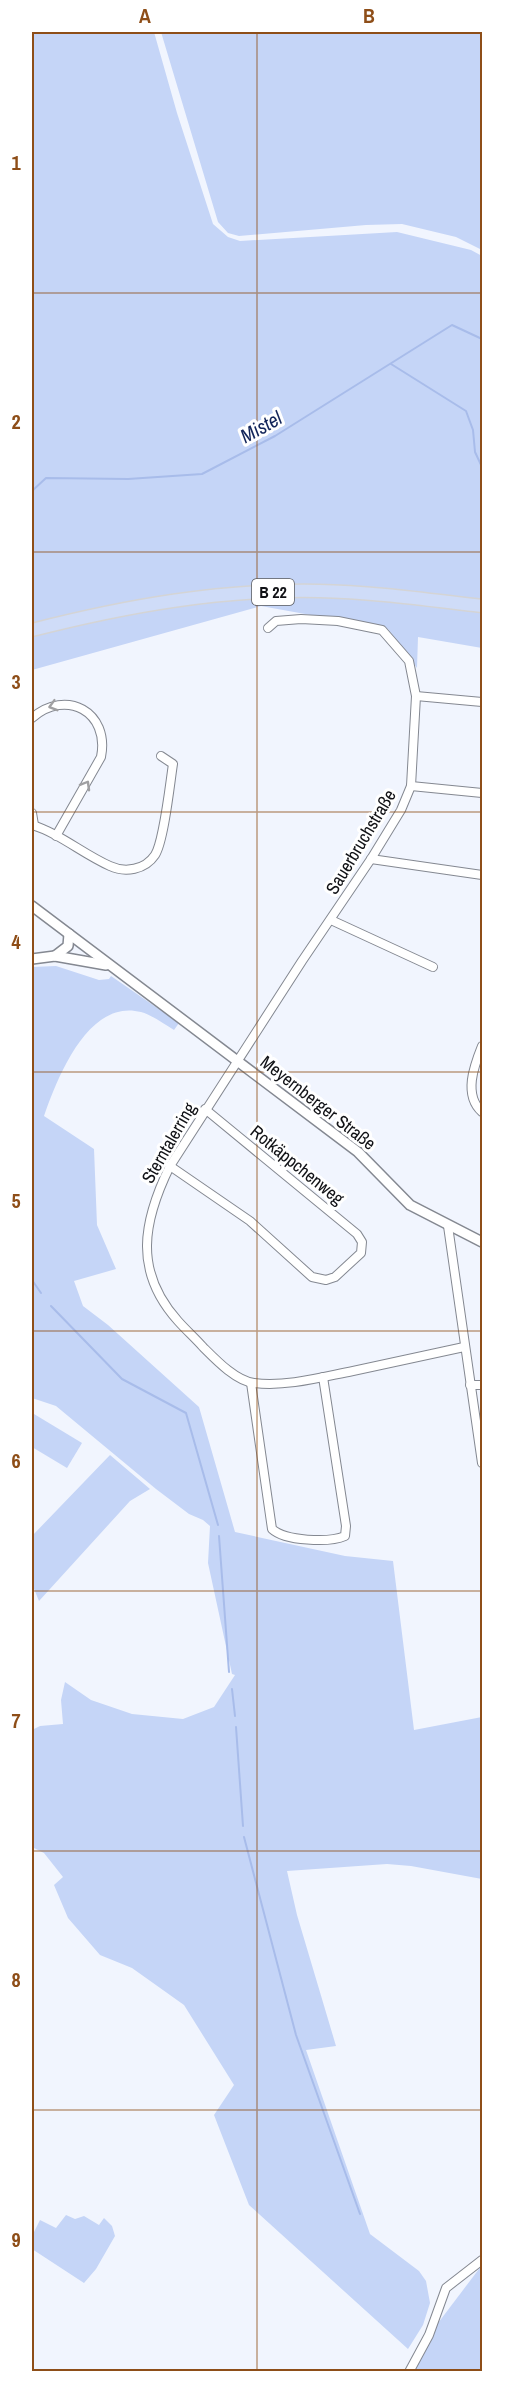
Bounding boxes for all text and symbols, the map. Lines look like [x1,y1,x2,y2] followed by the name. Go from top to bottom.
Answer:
[139,2,151,29] text: A
[363,2,375,29] text: B
[11,149,21,176] text: 1
[235,404,287,449] water label: Mistel
[11,408,21,435] text: 2
[252,579,294,605] road number: B 22
[11,668,21,695] text: 3
[48,699,58,712] one-way arrow
[78,781,90,791] one-way arrow
[319,785,402,899] street label: Sauerbruchstraße
[11,928,21,955] text: 4
[255,1050,381,1156] street label: Meyernberger Straße
[135,1097,202,1188] street label: Sterntalerring
[245,1119,350,1211] street label: Rotkäppchenweg
[11,1187,21,1214] text: 5
[11,1447,21,1474] text: 6
[11,1707,21,1734] text: 7
[11,1966,21,1993] text: 8
[11,2226,21,2253] text: 9

